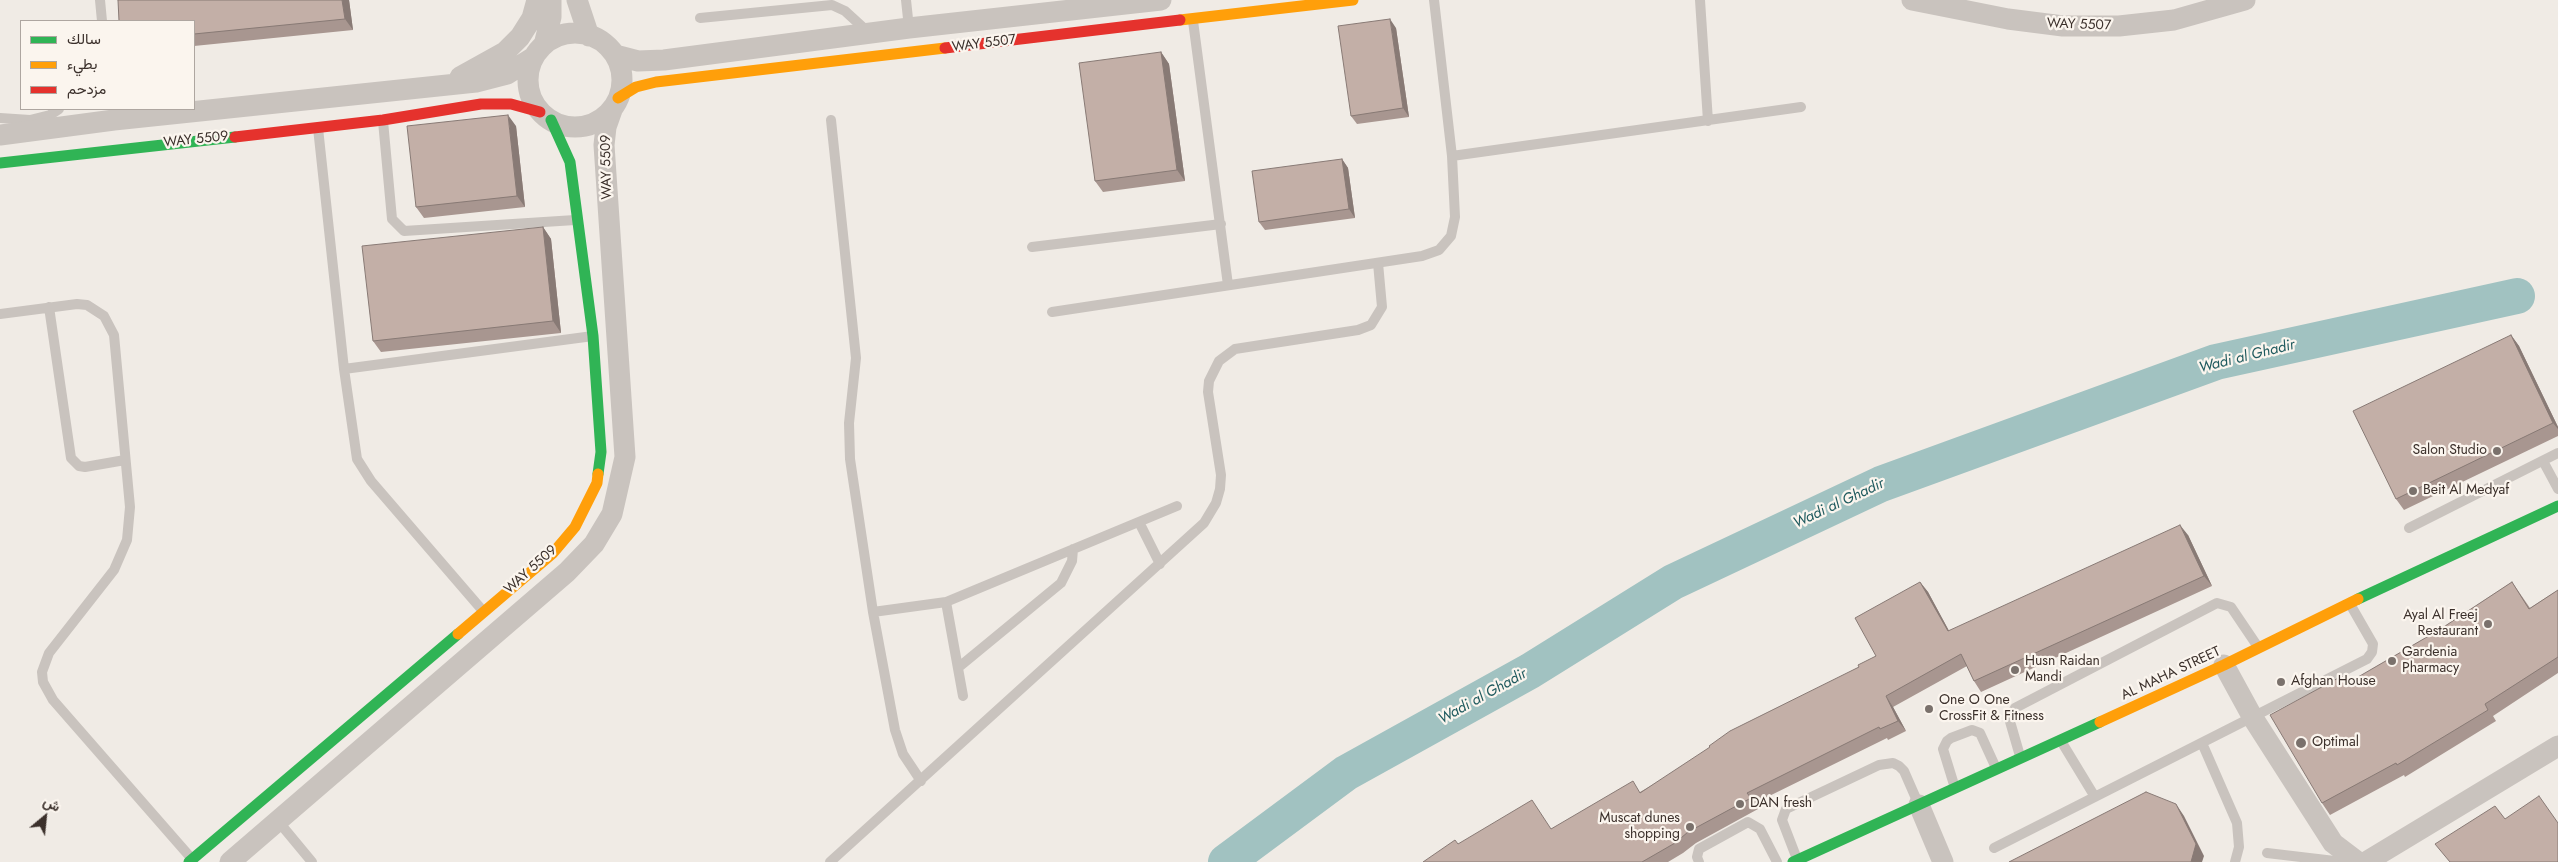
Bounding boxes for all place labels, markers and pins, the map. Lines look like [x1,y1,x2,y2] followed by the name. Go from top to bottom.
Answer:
[2413,443,2487,459] place label: Salon Studio
[2491,445,2503,457] marker: Salon Studio
[2423,483,2509,499] place label: Beit Al Medyaf
[2407,485,2419,497] marker: Beit Al Medyaf
[2403,608,2478,640] place label: Ayal Al Freej Restaurant
[2482,618,2494,630] marker: Ayal Al Freej Restaurant
[2402,645,2459,678] place label: Gardenia Pharmacy
[2025,654,2100,686] place label: Husn Raidan Mandi
[2386,655,2398,667] marker: Gardenia Pharmacy
[2009,664,2021,676] marker: Husn Raidan Mandi
[2291,674,2376,690] place label: Afghan House
[2275,676,2287,688] marker: Afghan House
[1939,693,2044,726] place label: One O One CrossFit & Fitness
[1923,703,1935,715] marker: One O One CrossFit & Fitness
[2312,735,2359,751] place label: Optimal
[2294,736,2308,750] marker: Optimal
[1750,796,1812,812] place label: DAN fresh
[1734,798,1746,810] marker: DAN fresh
[1599,811,1680,844] place label: Muscat dunes shopping
[1684,821,1696,833] marker: Muscat dunes shopping

